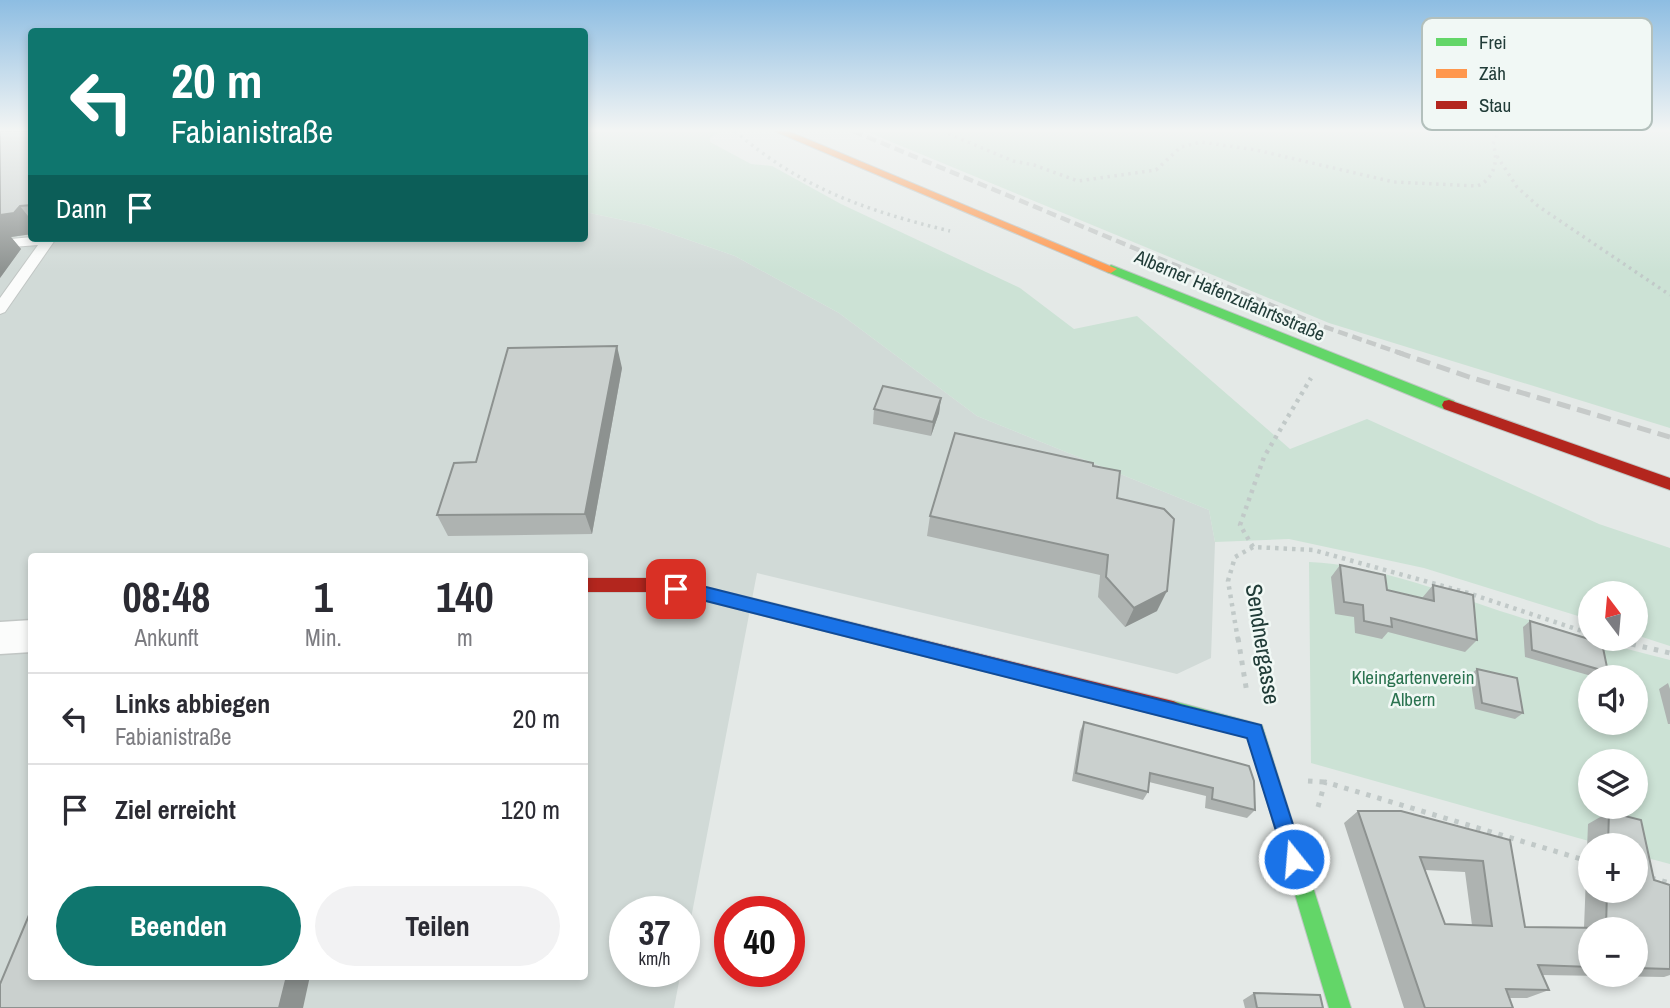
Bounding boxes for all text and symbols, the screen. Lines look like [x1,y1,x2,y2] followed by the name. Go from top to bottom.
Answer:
[1422,18,1652,130] legend
[1479,29,1507,55] text: Frei
[171,47,263,113] text: 20 m
[56,56,147,147] icon: left
[1479,60,1506,86] text: Zäh
[1479,92,1511,118] text: Stau
[171,110,333,153] text: Fabianistraße
[121,189,159,227] icon: arrive
[56,191,107,226] text: Dann
[1130,243,1329,347] street label: Alberner Hafenzufahrtsstraße
[646,559,706,619] pin
[122,569,211,625] text: 08:48
[314,569,333,625] text: 1
[436,569,494,625] text: 140
[657,570,695,608] icon: arrive
[1239,581,1288,706] street label: Sendnergasse
[1578,581,1648,651] north arrow
[1578,581,1648,987] map controls
[134,622,198,653] text: Ankunft
[305,622,342,653] text: Min.
[457,622,473,653] text: m
[1352,664,1475,712] park label: Kleingartenverein Albern
[1578,665,1648,735] button: sound
[115,686,270,721] text: Links abbiegen
[56,700,94,738] icon: left
[513,701,560,736] text: 20 m
[115,721,232,752] text: Fabianistraße
[1578,749,1648,819] button: layers
[56,791,94,829] icon: arrive
[115,792,236,827] text: Ziel erreicht
[501,792,560,827] text: 120 m
[1257,822,1331,896] position arrow
[1578,833,1648,903] button: +
[56,886,301,966] button: Beenden
[315,886,560,966] button: Teilen
[714,896,805,987] speed limit sign: 40
[639,909,670,956] text: 37
[1578,917,1648,987] button: −
[639,946,671,971] text: km/h

